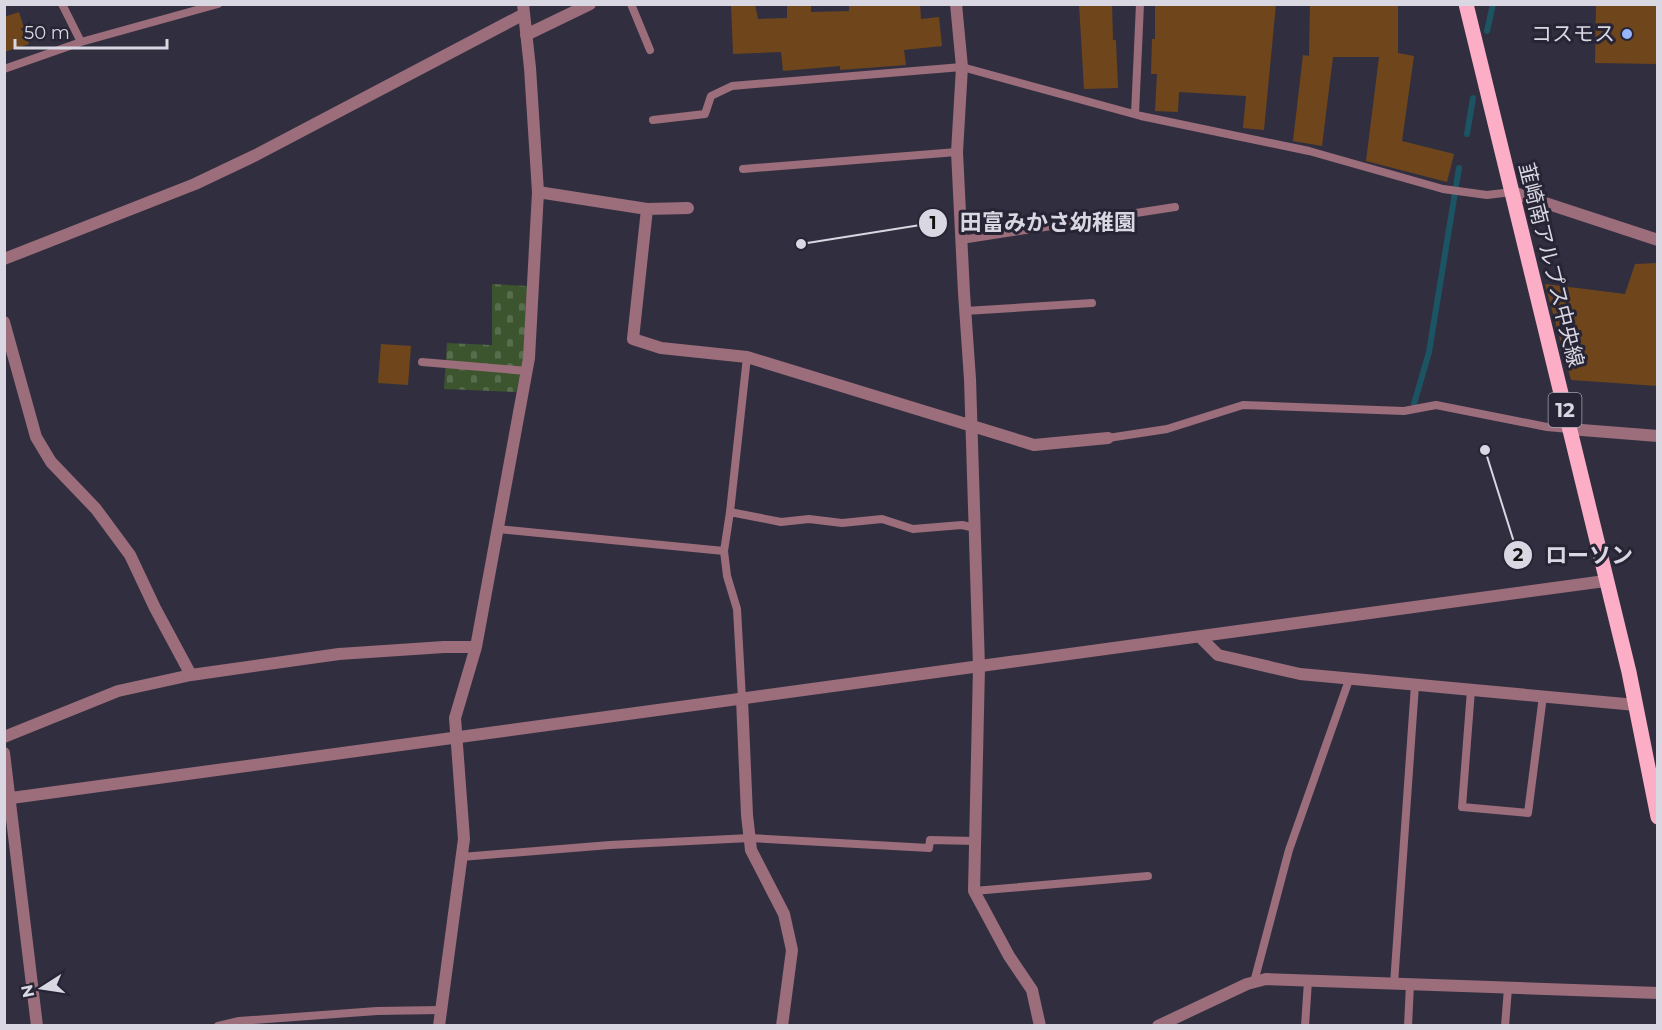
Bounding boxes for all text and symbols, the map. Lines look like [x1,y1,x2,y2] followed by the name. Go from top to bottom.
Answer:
[15,12,166,50] scale bar
[1531,21,1615,46] place label: コスモス
[24,22,70,44] text: 50 m
[1620,27,1634,41] marker: コスモス
[1514,160,1589,370] street label: 韮崎南アルプス中央線
[918,203,1148,243] callout: 田富みかさ幼稚園
[960,209,1136,236] text: 田富みかさ幼稚園
[929,212,937,234] text: 1
[1548,393,1582,427] road number: 12
[1503,535,1645,575] callout: ローソン
[1545,542,1633,569] text: ローソン
[1513,544,1524,566] text: 2
[12,958,72,1018] north arrow
[17,983,38,999] text: N

